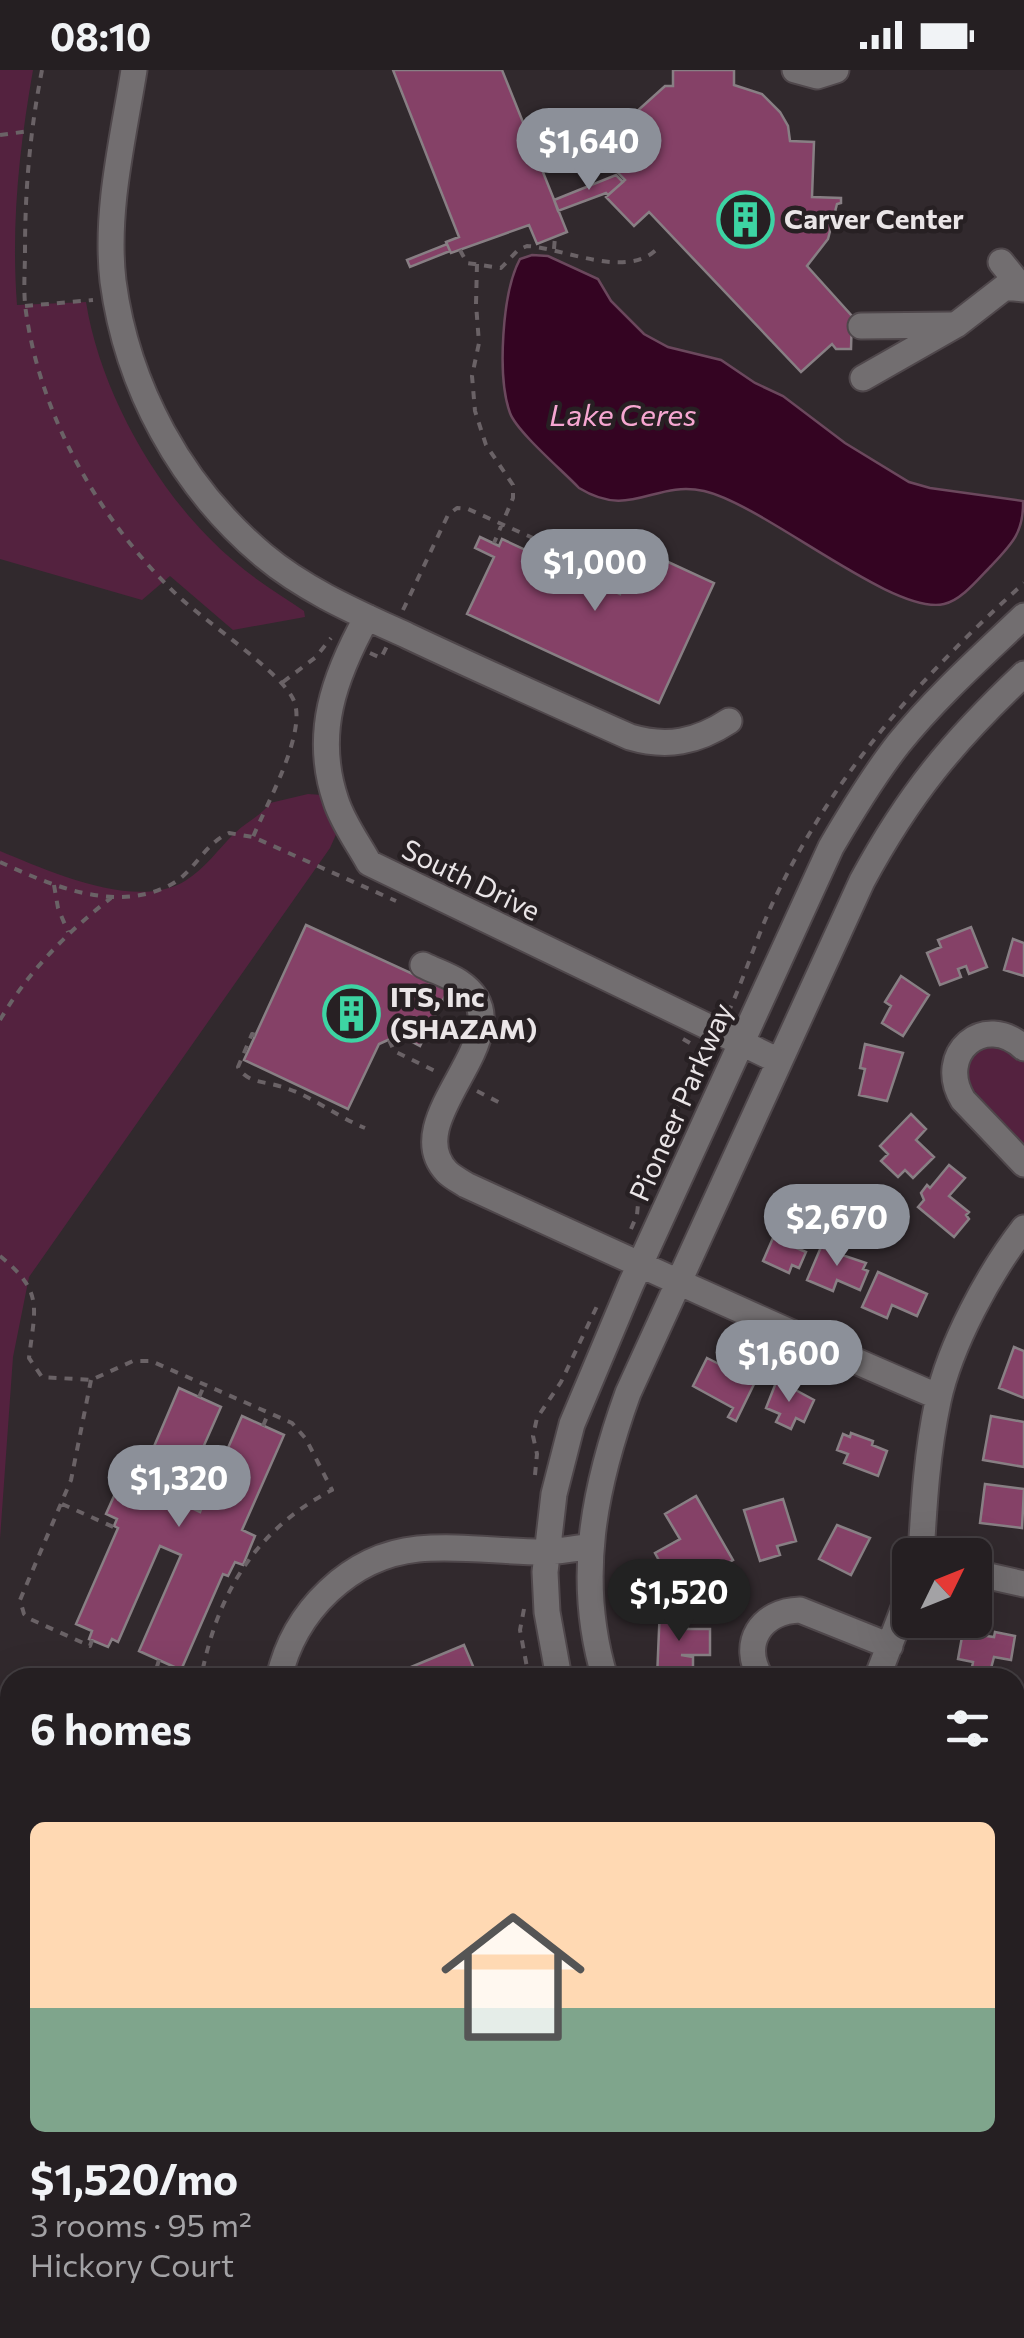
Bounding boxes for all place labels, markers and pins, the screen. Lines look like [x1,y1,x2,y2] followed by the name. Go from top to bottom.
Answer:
[508,108,670,193] pin: $1,640
[715,189,775,249] building icon: Carver Center
[784,201,964,235] place label: Carver Center
[514,529,676,614] pin: $1,000
[390,979,537,1045] place label: ITS, Inc (SHAZAM)
[321,983,381,1043] building icon: ITS, Inc (SHAZAM)
[756,1184,918,1269] pin: $2,670
[708,1320,870,1405] pin: $1,600
[98,1445,260,1530] pin: $1,320
[598,1559,760,1644] pin: $1,520

